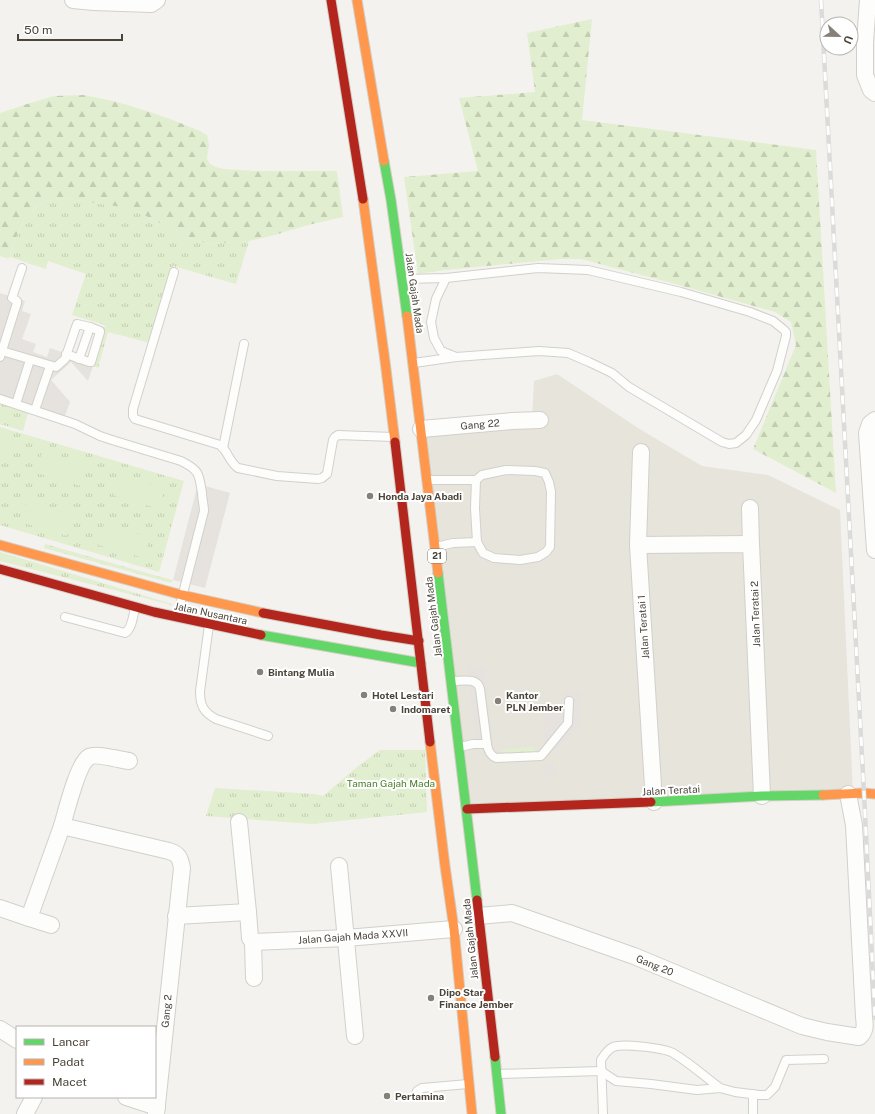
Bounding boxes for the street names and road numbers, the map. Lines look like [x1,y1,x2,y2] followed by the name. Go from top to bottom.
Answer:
[403,252,427,334] street label: Jalan Gajah Mada
[460,416,500,432] street label: Gang 22
[428,549,446,563] road number: 21
[422,576,444,658] street label: Jalan Gajah Mada
[748,581,762,647] street label: Jalan Teratai 2
[635,594,651,660] street label: Jalan Teratai 1
[173,599,249,627] street label: Jalan Nusantara
[642,782,700,798] street label: Jalan Teratai
[460,898,480,980] street label: Jalan Gajah Mada
[298,926,408,946] street label: Jalan Gajah Mada XXVII
[634,952,676,978] street label: Gang 20
[159,994,173,1028] street label: Gang 2

